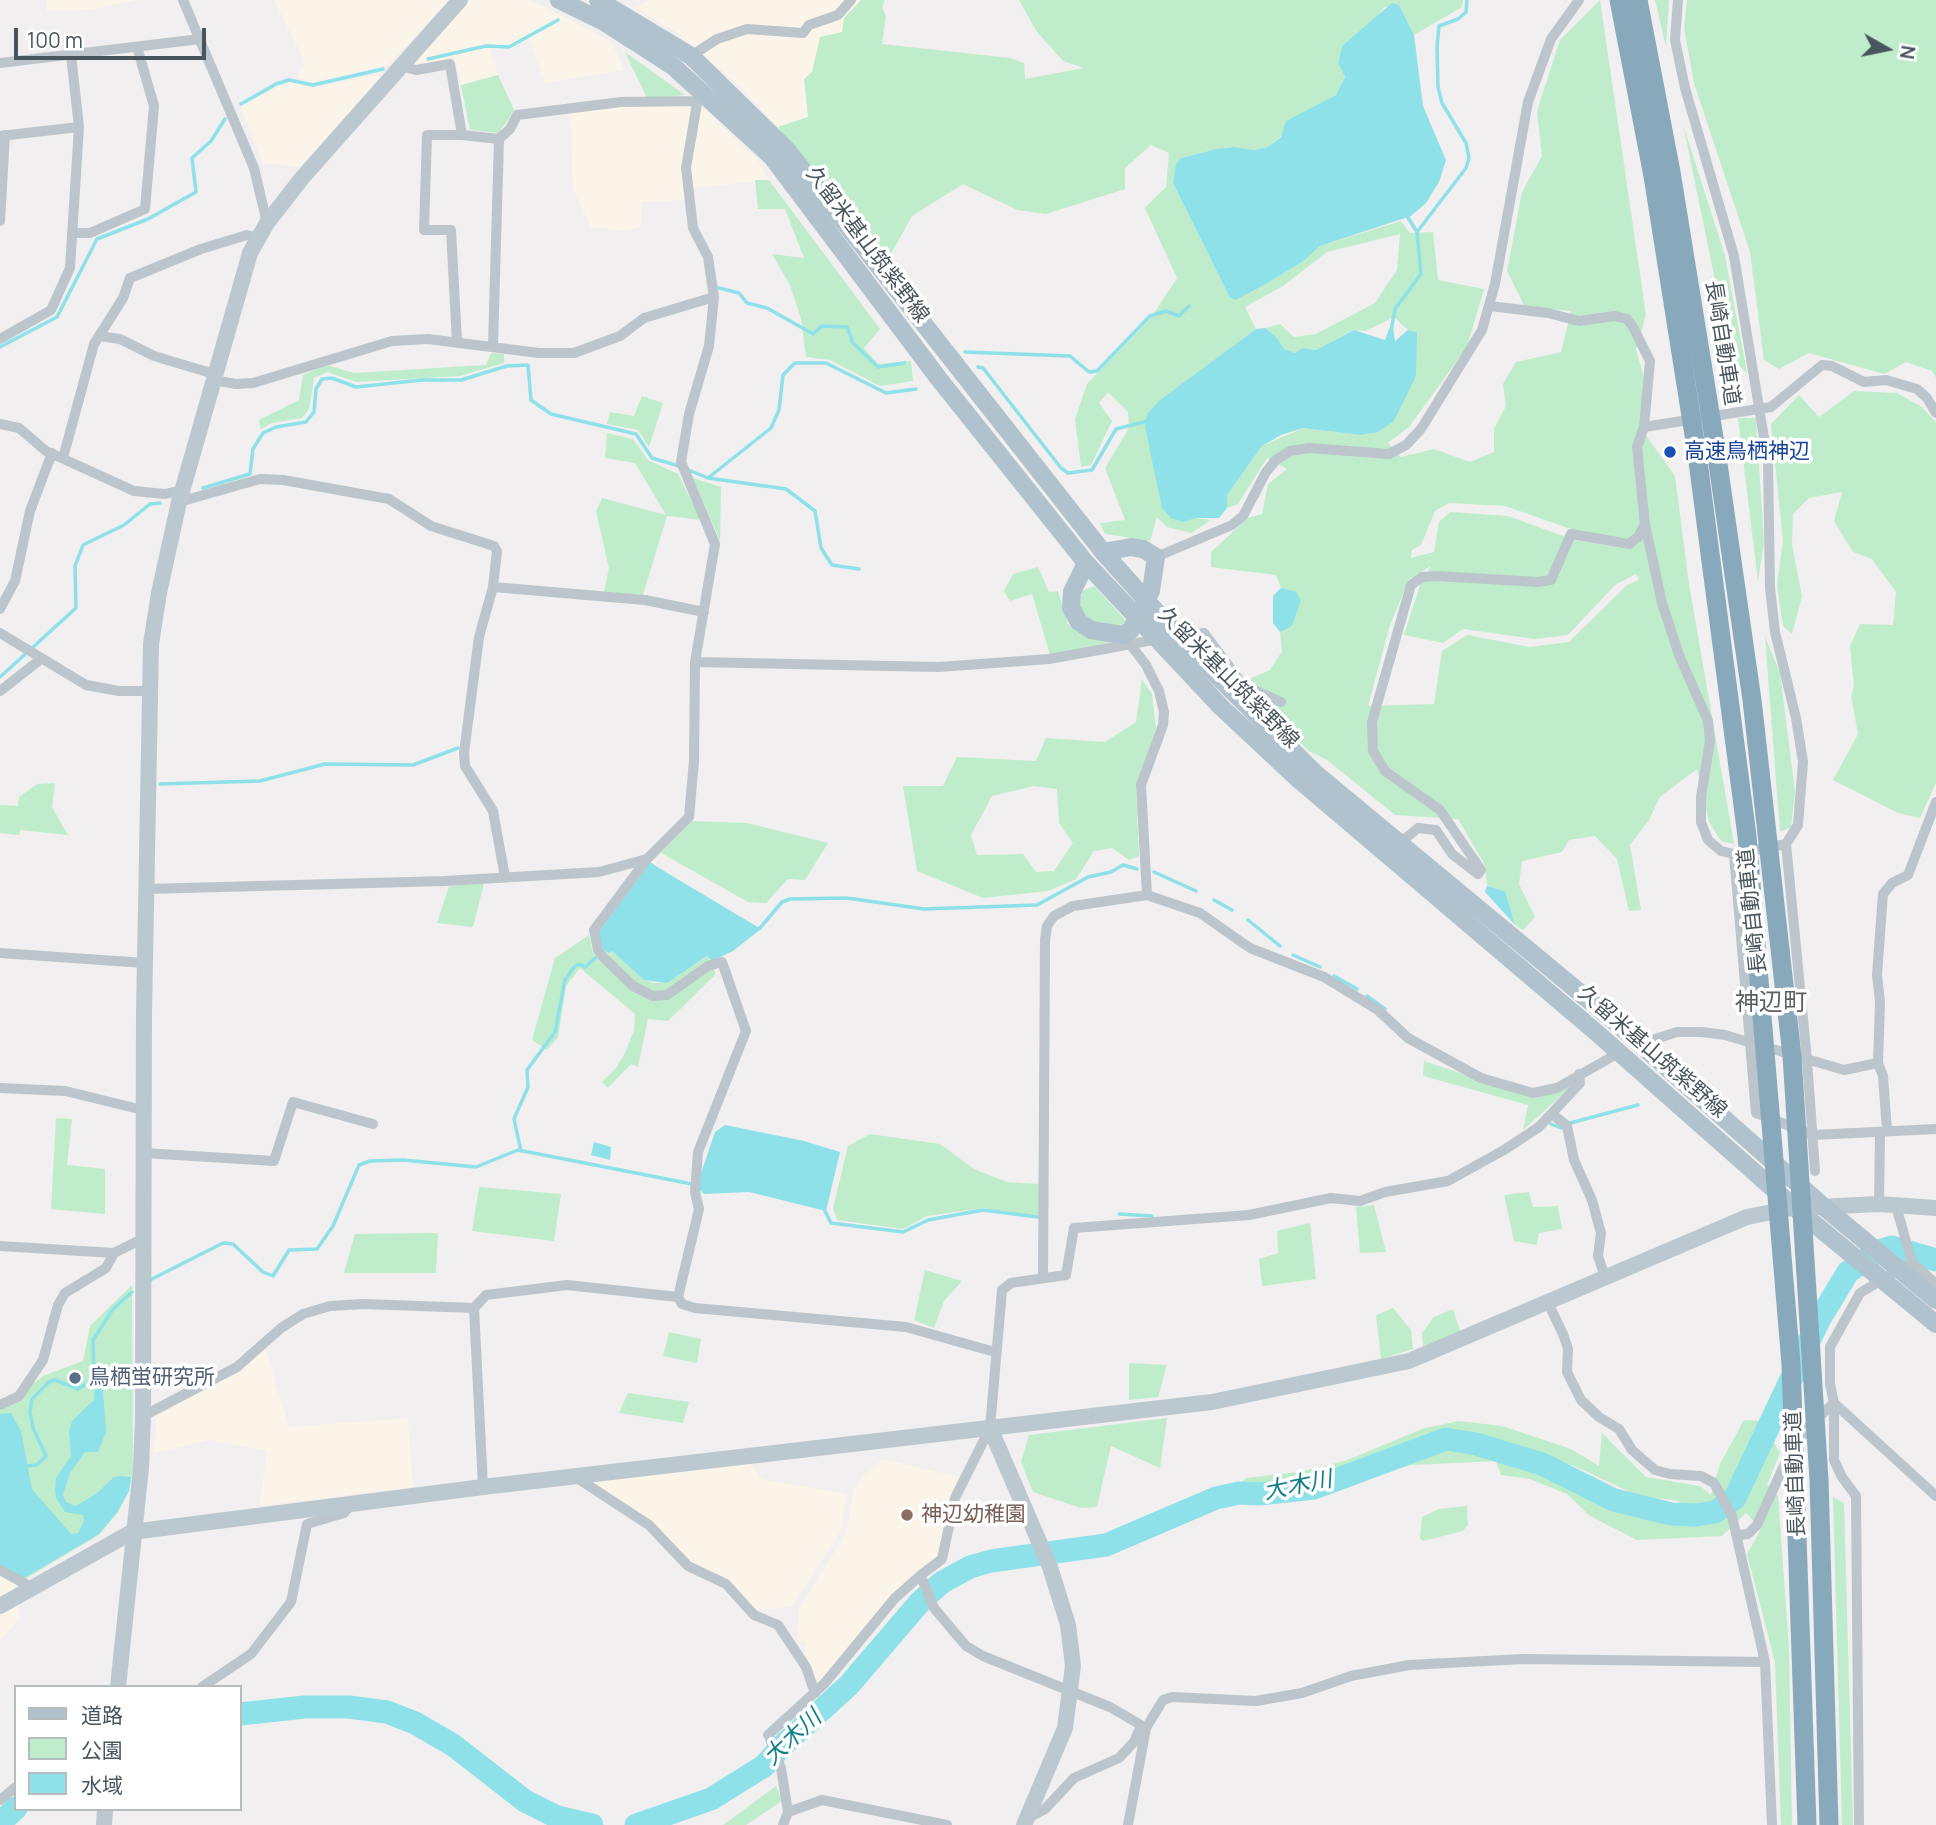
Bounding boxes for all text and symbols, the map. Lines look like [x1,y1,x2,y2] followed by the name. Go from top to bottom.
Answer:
[18,14,210,58] scale bar
[1852,14,1922,84] north arrow
[27,26,83,54] text: 100 m
[1894,44,1922,61] text: N
[800,162,934,328] street label: 久留米基山筑紫野線
[1700,279,1744,407] street label: 長崎自動車道
[1684,439,1810,465] place label: 高速鳥栖神辺
[1662,444,1678,460] marker: 高速鳥栖神辺
[1152,602,1304,754] street label: 久留米基山筑紫野線
[1734,847,1772,975] street label: 長崎自動車道
[1572,980,1732,1124] street label: 久留米基山筑紫野線
[1735,989,1807,1017] district label: 神辺町
[89,1365,215,1391] place label: 鳥栖蛍研究所
[67,1370,83,1386] marker: 鳥栖蛍研究所
[1781,1411,1811,1537] street label: 長崎自動車道
[1262,1466,1334,1506] water label: 大木川
[921,1502,1026,1528] place label: 神辺幼稚園
[899,1507,915,1523] marker: 神辺幼稚園
[14,1685,242,1811] legend
[81,1701,123,1729] text: 道路
[758,1704,828,1772] water label: 大木川
[81,1736,123,1764] text: 公園
[81,1771,123,1799] text: 水域

